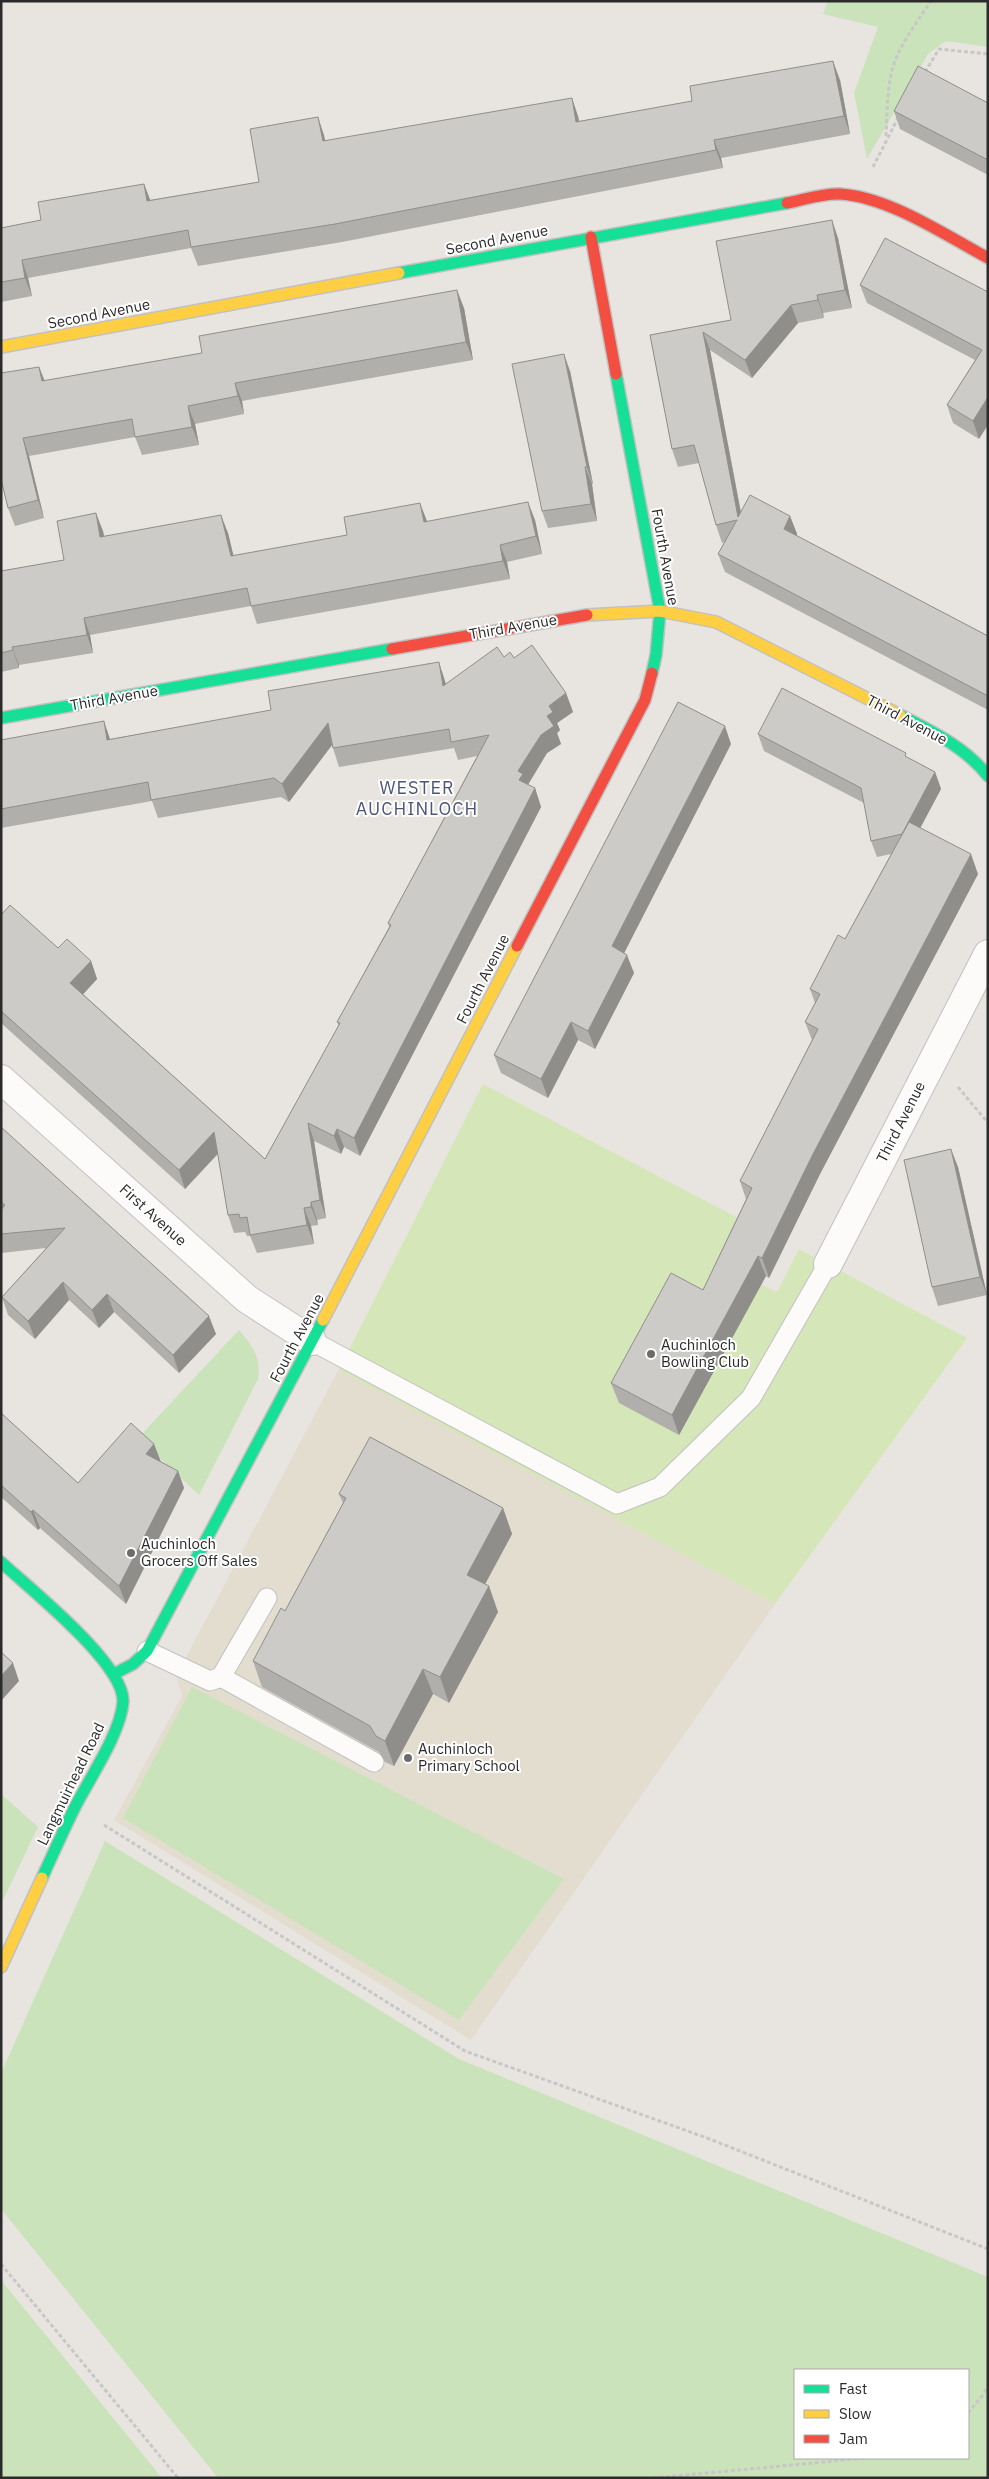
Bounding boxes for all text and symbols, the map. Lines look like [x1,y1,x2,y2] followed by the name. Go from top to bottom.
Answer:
[444,220,550,259] street label: Second Avenue
[46,294,152,333] street label: Second Avenue
[648,507,683,607] street label: Fourth Avenue
[468,609,558,644] street label: Third Avenue
[69,680,159,715] street label: Third Avenue
[864,690,951,749] street label: Third Avenue
[356,776,478,820] district label: WESTER AUCHINLOCH
[452,931,513,1027] street label: Fourth Avenue
[872,1078,929,1166] street label: Third Avenue
[116,1180,191,1250] street label: First Avenue
[265,1290,328,1385] street label: Fourth Avenue
[661,1335,749,1371] place label: Auchinloch Bowling Club
[645,1348,657,1360] marker: Auchinloch Bowling Club
[141,1534,258,1570] place label: Auchinloch Grocers Off Sales
[125,1547,137,1559] marker: Auchinloch Grocers Off Sales
[33,1719,109,1848] street label: Langmuirhead Road
[418,1739,520,1775] place label: Auchinloch Primary School
[402,1752,414,1764] marker: Auchinloch Primary School
[794,2369,969,2459] legend
[839,2379,867,2398] text: Fast
[839,2404,872,2423] text: Slow
[839,2429,868,2448] text: Jam

